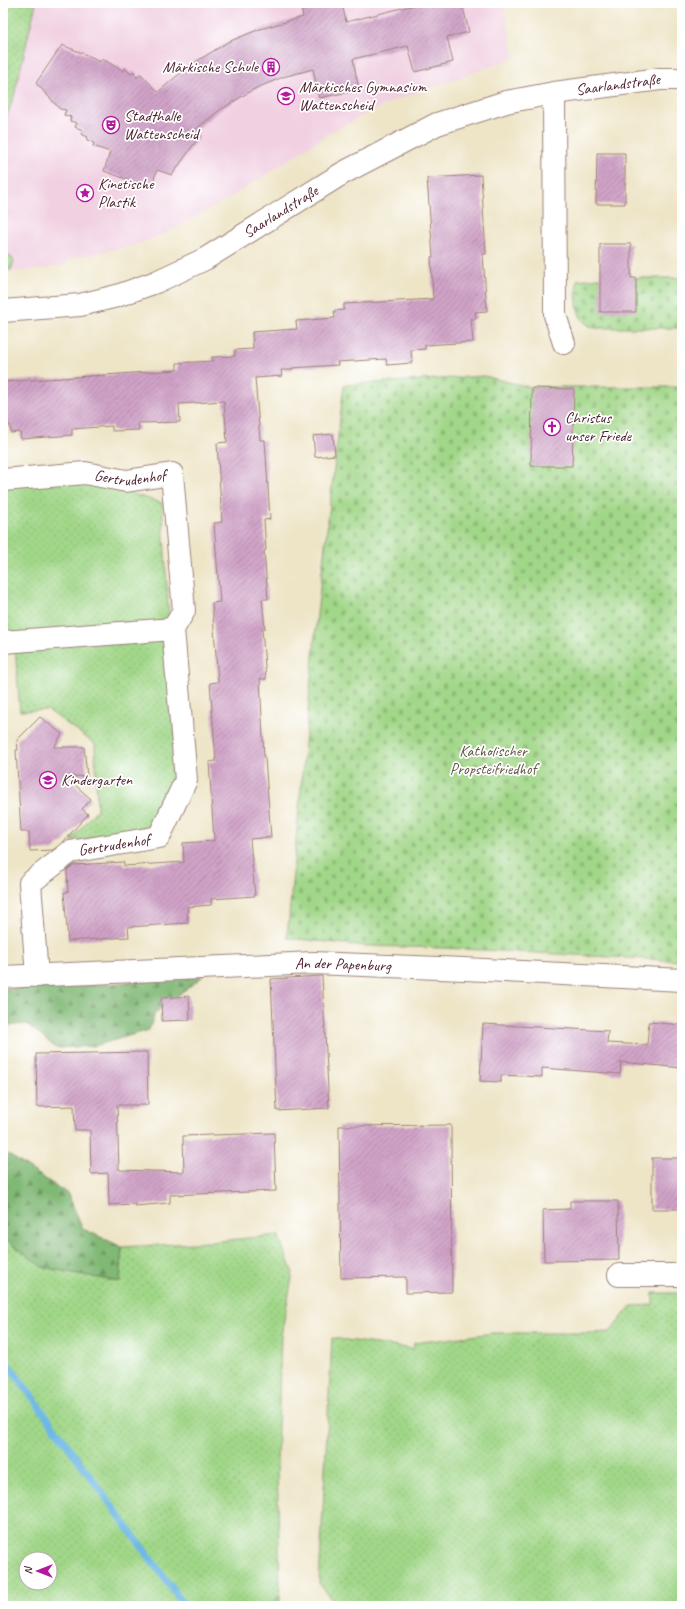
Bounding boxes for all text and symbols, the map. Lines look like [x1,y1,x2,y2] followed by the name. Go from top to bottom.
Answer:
[162,57,260,77] place label: Märkische Schule
[261,57,281,77] building icon: Märkische Schule
[574,69,663,100] street label: Saarlandstraße
[299,77,428,115] place label: Märkisches Gymnasium Wattenscheid
[276,86,296,106] school or university icon: Märkisches Gymnasium Wattenscheid
[124,106,201,144] place label: Stadthalle Wattenscheid
[101,115,121,135] theatre icon: Stadthalle Wattenscheid
[98,174,155,212] place label: Kinetische Plastik
[239,180,323,243] street label: Saarlandstraße
[75,183,95,203] place icon: Kinetische Plastik
[565,408,633,446] place label: Christus unser Friede
[542,417,562,437] church icon: Christus unser Friede
[93,465,170,491] street label: Gertrudenhof
[450,741,540,779] park label: Katholischer Propsteifriedhof
[38,770,58,790] school or university icon: Kindergarten
[61,770,133,790] place label: Kindergarten
[77,829,154,861] street label: Gertrudenhof
[294,953,392,976] street label: An der Papenburg
[18,1551,58,1591] north arrow
[21,1565,35,1574] text: N

